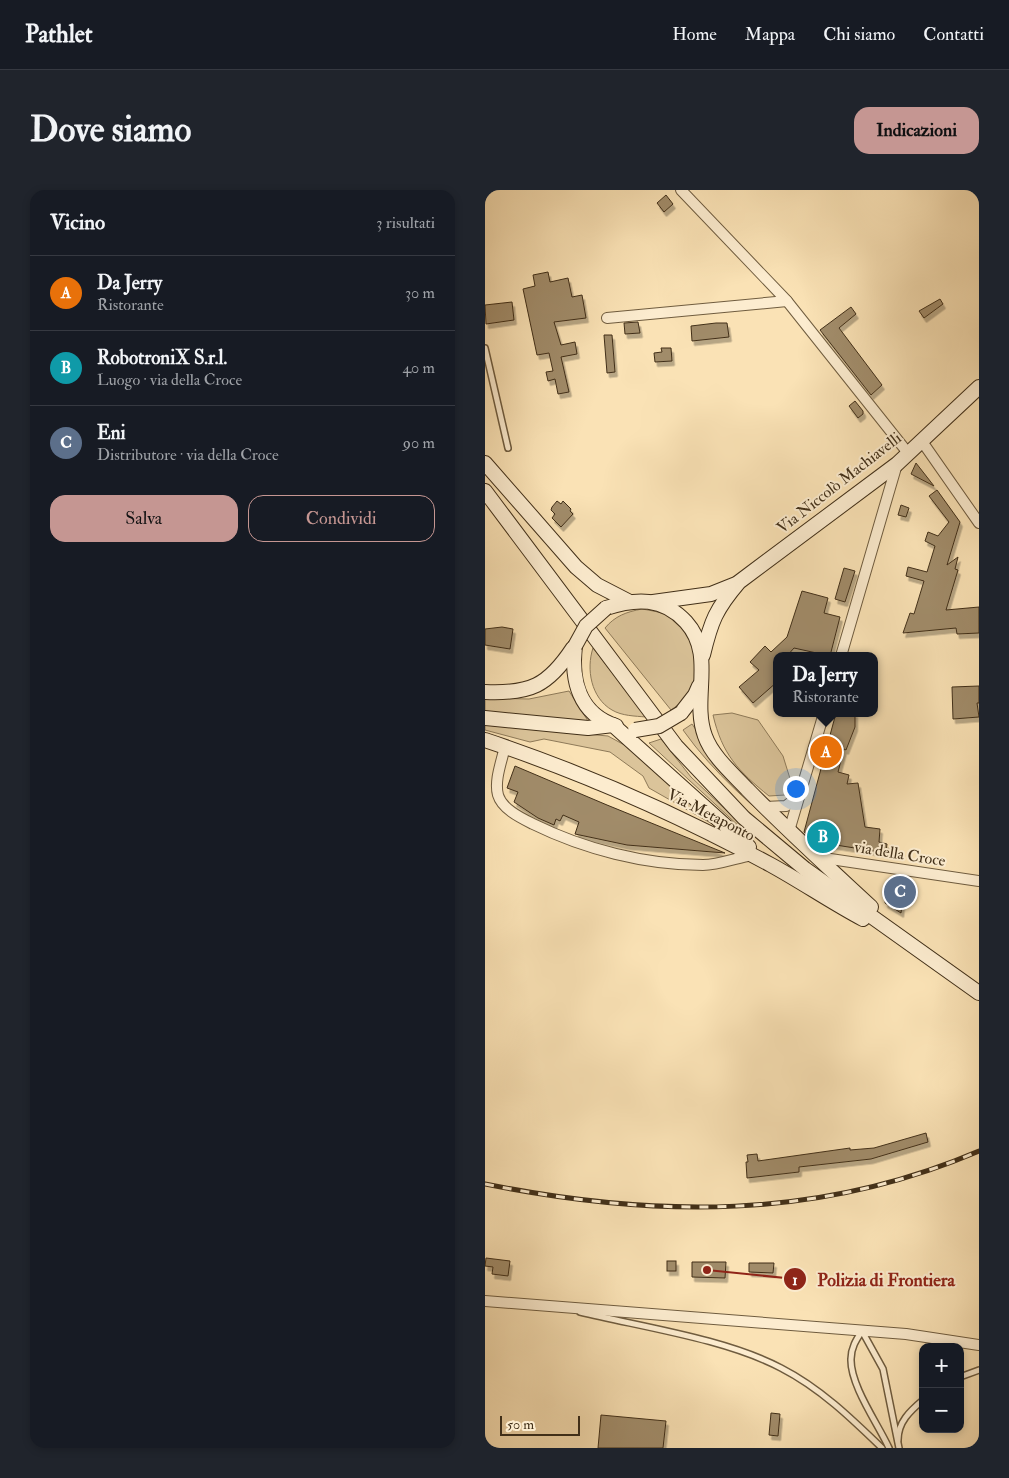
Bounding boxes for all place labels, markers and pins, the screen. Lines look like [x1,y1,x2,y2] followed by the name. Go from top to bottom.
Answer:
[810,733,842,771] pin: A
[807,818,839,856] pin: B
[884,873,916,911] pin: C
[782,1263,965,1296] callout: Polizia di Frontiera

